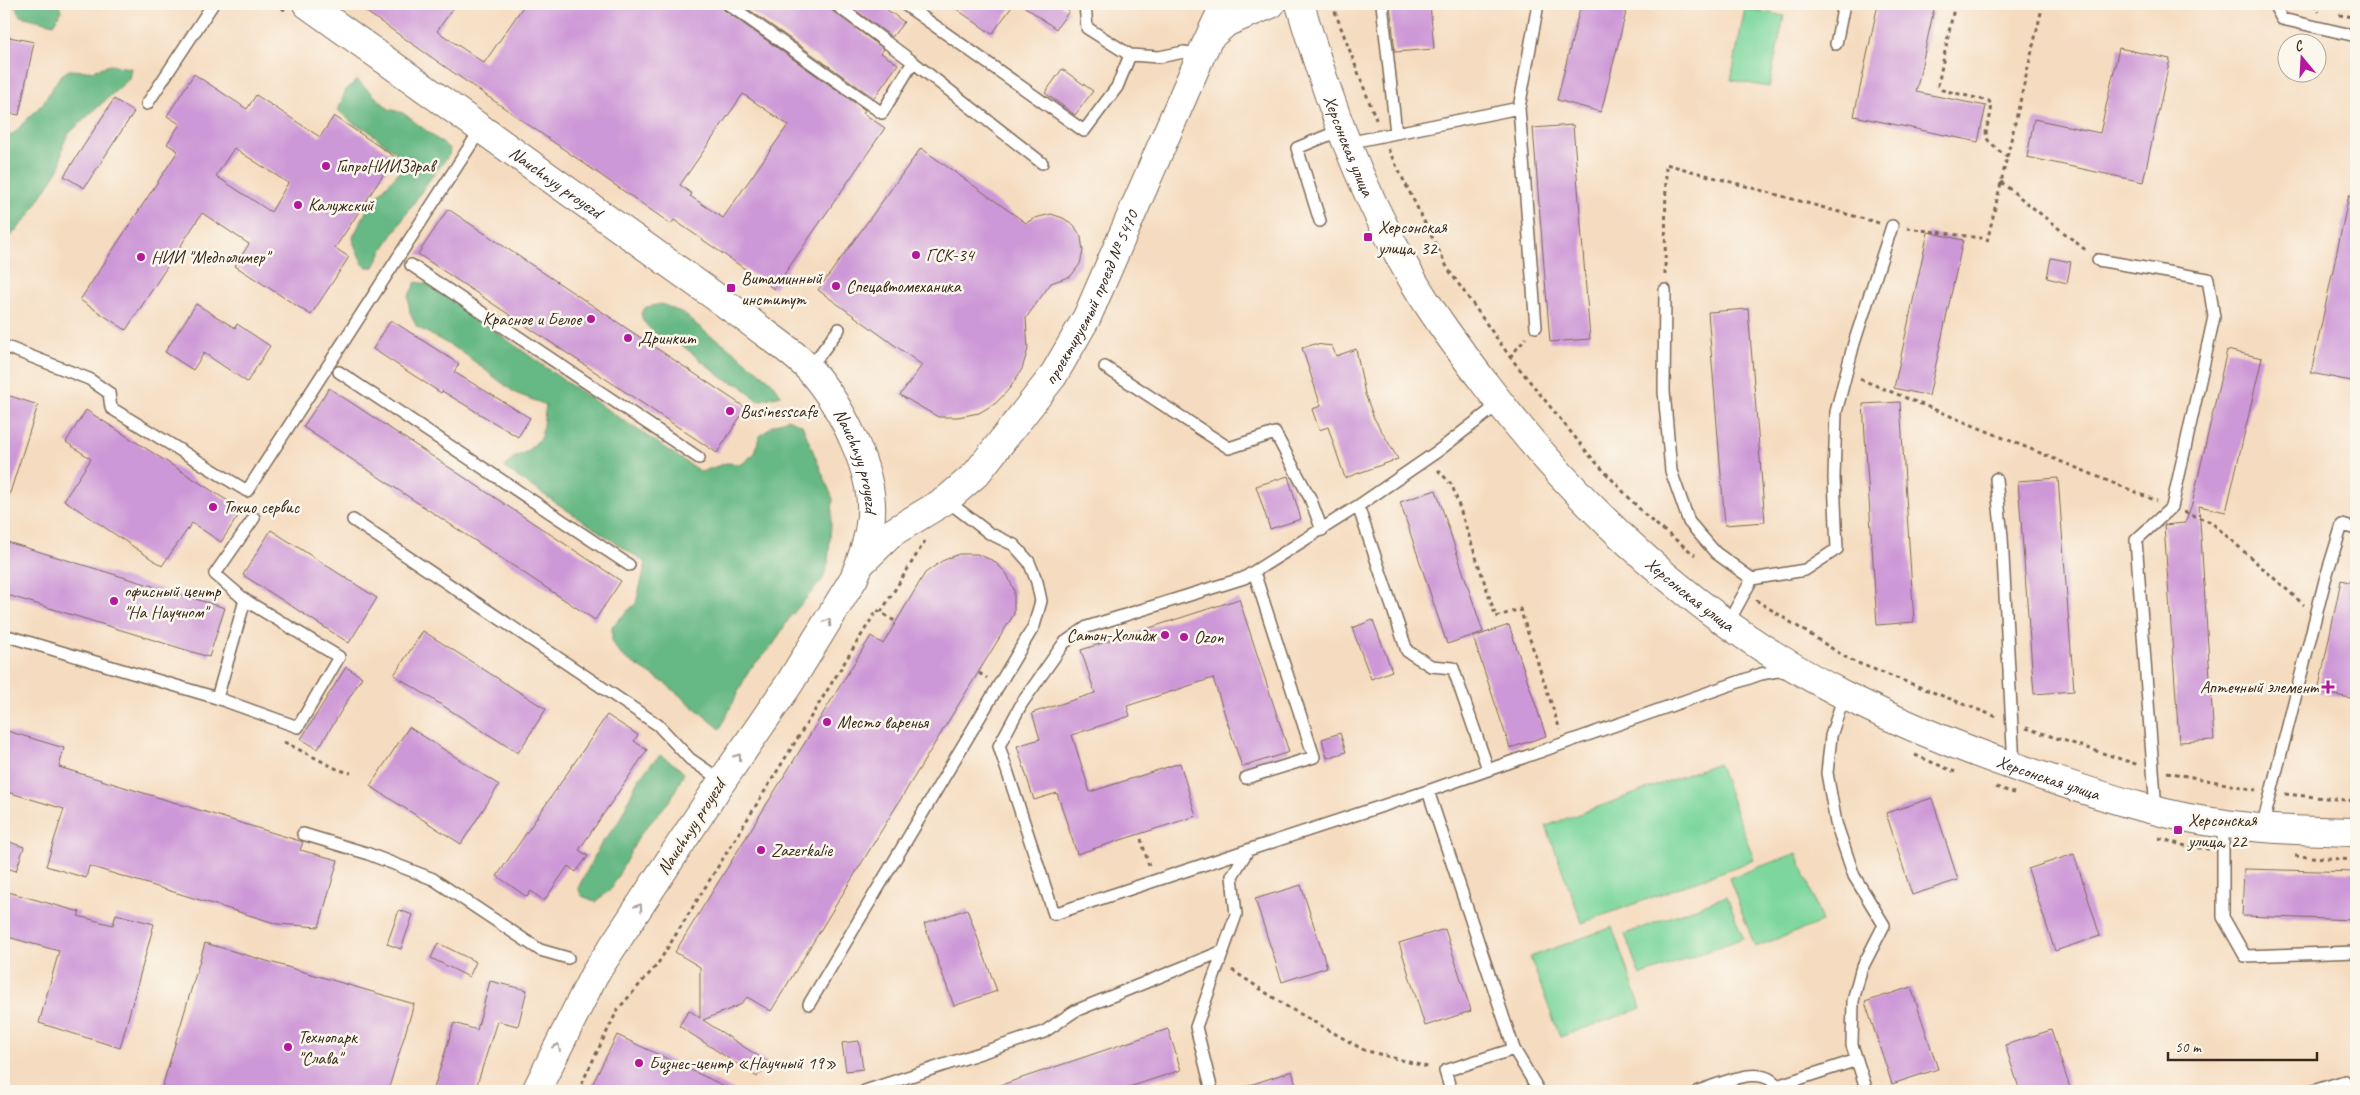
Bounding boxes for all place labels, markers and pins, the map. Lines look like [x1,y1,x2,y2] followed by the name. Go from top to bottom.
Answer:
[336,155,437,177] place label: ГипроНИИЗдрав
[320,160,332,172] marker: ГипроНИИЗдрав
[308,194,375,216] place label: Калужский
[292,199,304,211] marker: Калужский
[1377,216,1448,259] place label: Херсонская улица, 32
[1362,231,1374,243] marker: Херсонская улица, 32
[926,244,976,266] place label: ГСК-34
[151,246,273,268] place label: НИИ "Медполимер"
[910,249,922,261] marker: ГСК-34
[135,251,147,263] marker: НИИ "Медполимер"
[741,267,823,310] place label: Витаминный институт
[846,275,962,297] place label: Спецавтомеханика
[830,280,842,292] marker: Спецавтомеханика
[725,282,737,294] marker: Витаминный институт
[482,308,582,330] place label: Красное и Белое
[585,313,597,325] marker: Красное и Белое
[638,327,697,349] place label: Дринкит
[622,332,634,344] marker: Дринкит
[740,400,818,422] place label: Businesscafe
[724,405,736,417] marker: Businesscafe
[223,496,300,518] place label: Токио сервис
[207,501,219,513] marker: Токио сервис
[124,580,222,623] place label: офисный центр "На Научном"
[108,595,120,607] marker: офисный центр "На Научном"
[1066,624,1158,646] place label: Сатон-Холидж
[1194,626,1224,648] place label: Ozon
[1159,629,1171,641] marker: Сатон-Холидж
[1178,631,1190,643] marker: Ozon
[2200,676,2320,698] place label: Аптечный элемент
[2322,681,2334,693] marker: Аптечный элемент
[837,711,929,733] place label: Место варенья
[821,716,833,728] marker: Место варенья
[2187,809,2258,852] place label: Херсонская улица, 22
[2172,824,2184,836] marker: Херсонская улица, 22
[771,839,833,861] place label: Zazerkalie
[755,844,767,856] marker: Zazerkalie
[298,1026,358,1069] place label: Технопарк "Слава"
[282,1041,294,1053] marker: Технопарк "Слава"
[649,1052,837,1075] place label: Бизнес-центр «Научный 19»
[633,1057,645,1069] marker: Бизнес-центр «Научный 19»

